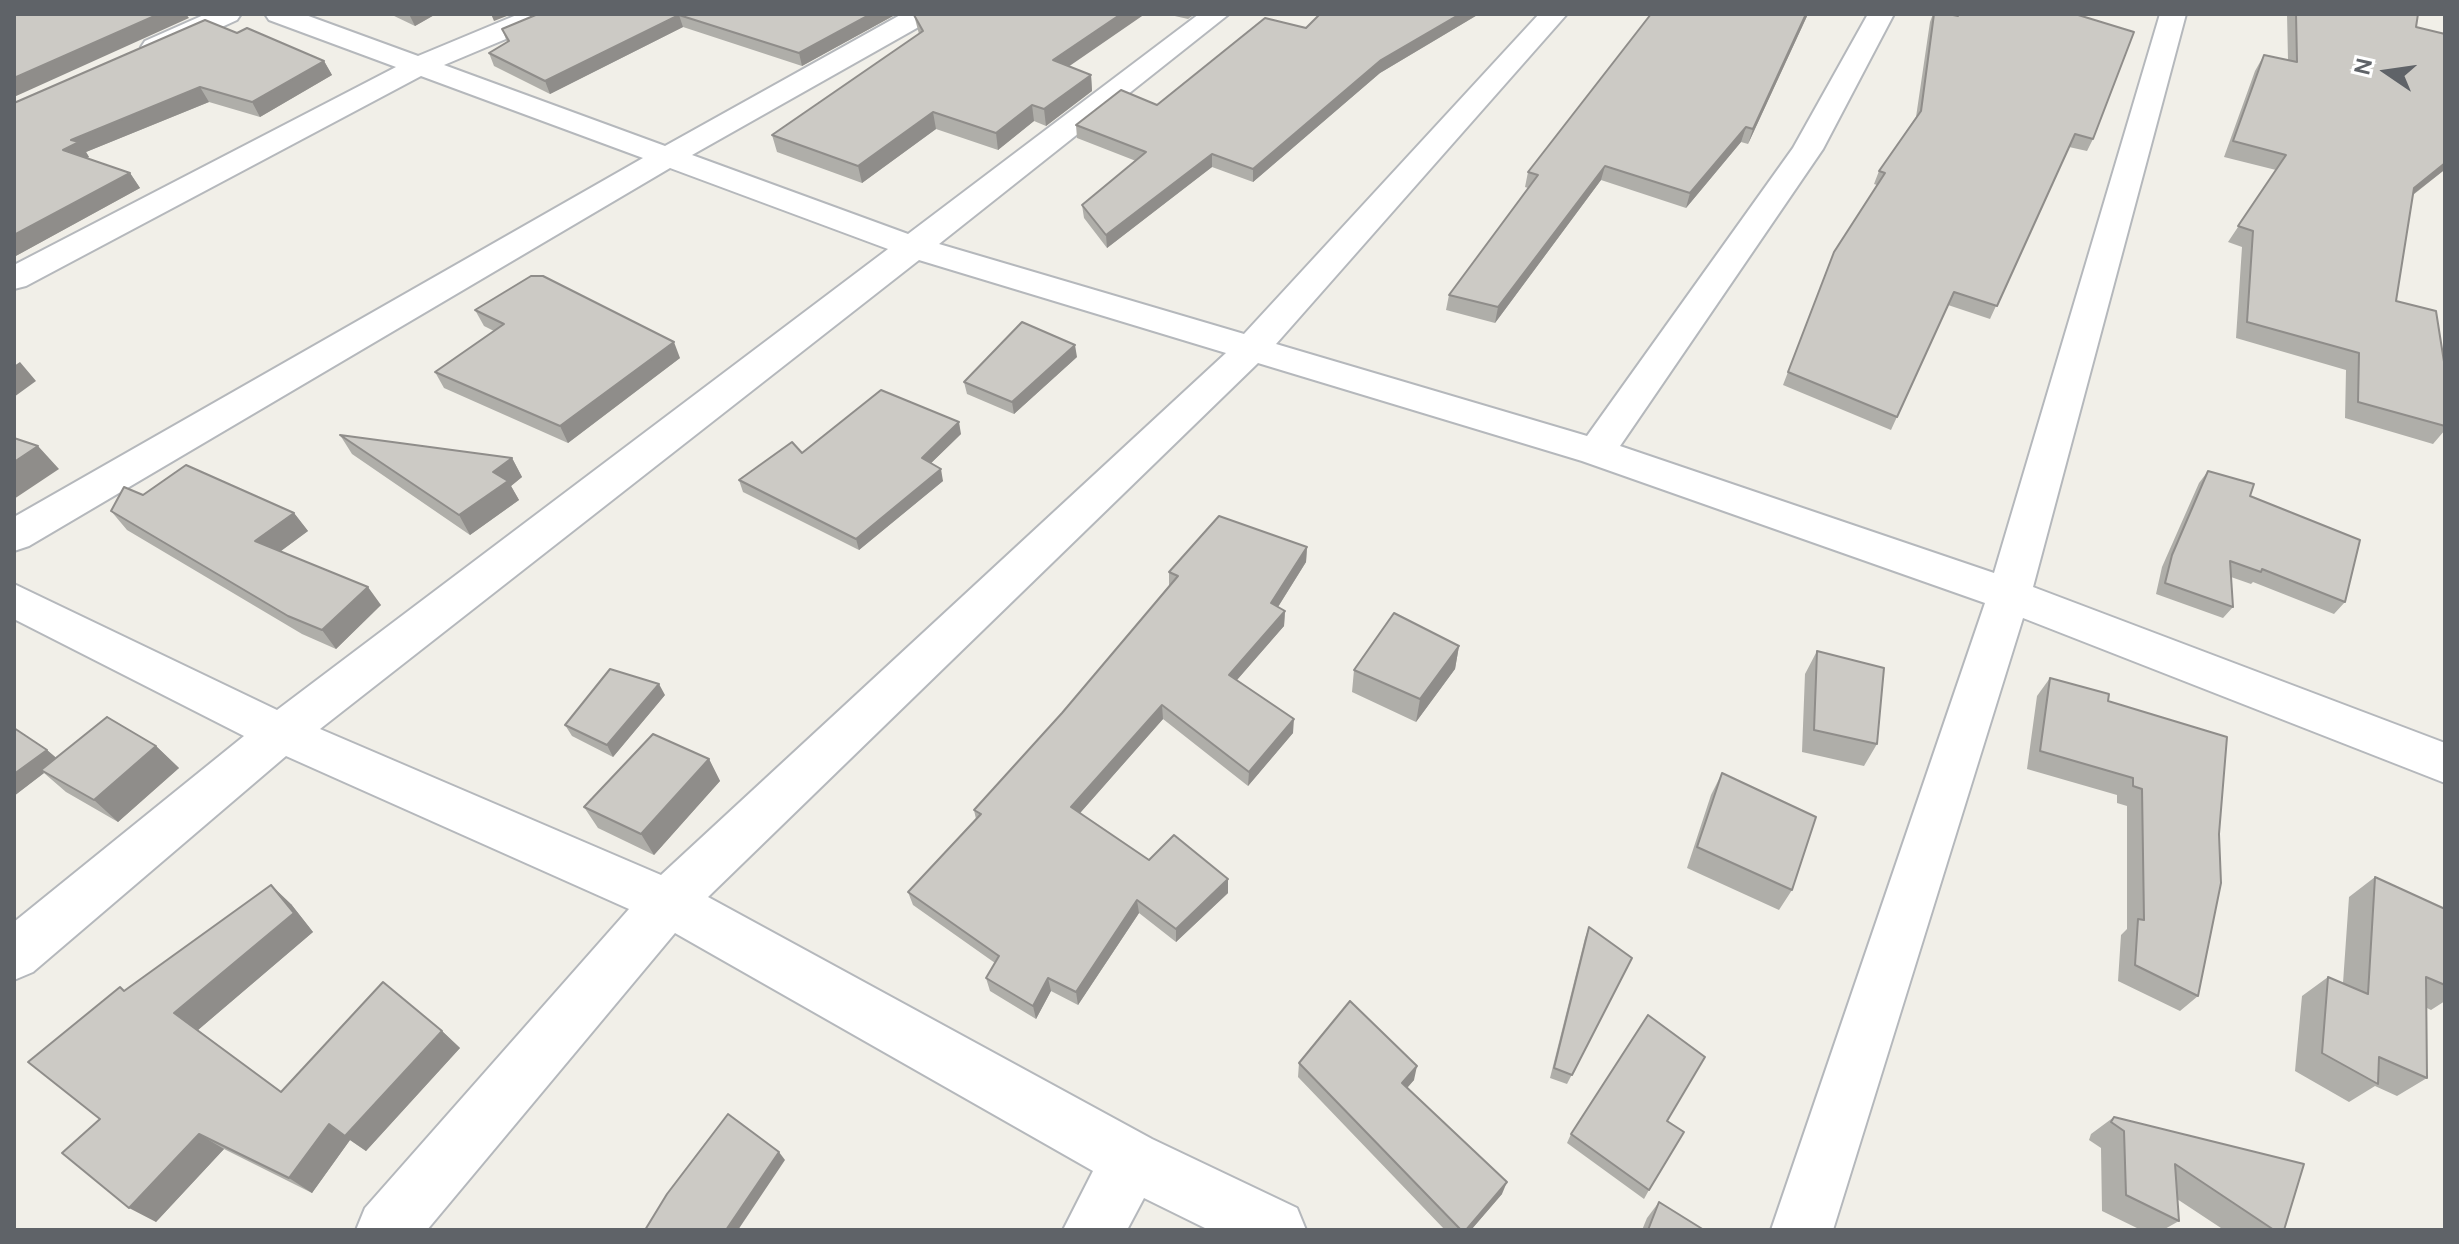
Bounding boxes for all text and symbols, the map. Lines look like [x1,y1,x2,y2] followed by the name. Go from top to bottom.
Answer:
[2347,32,2427,112] north arrow
[2347,55,2379,78] text: N

